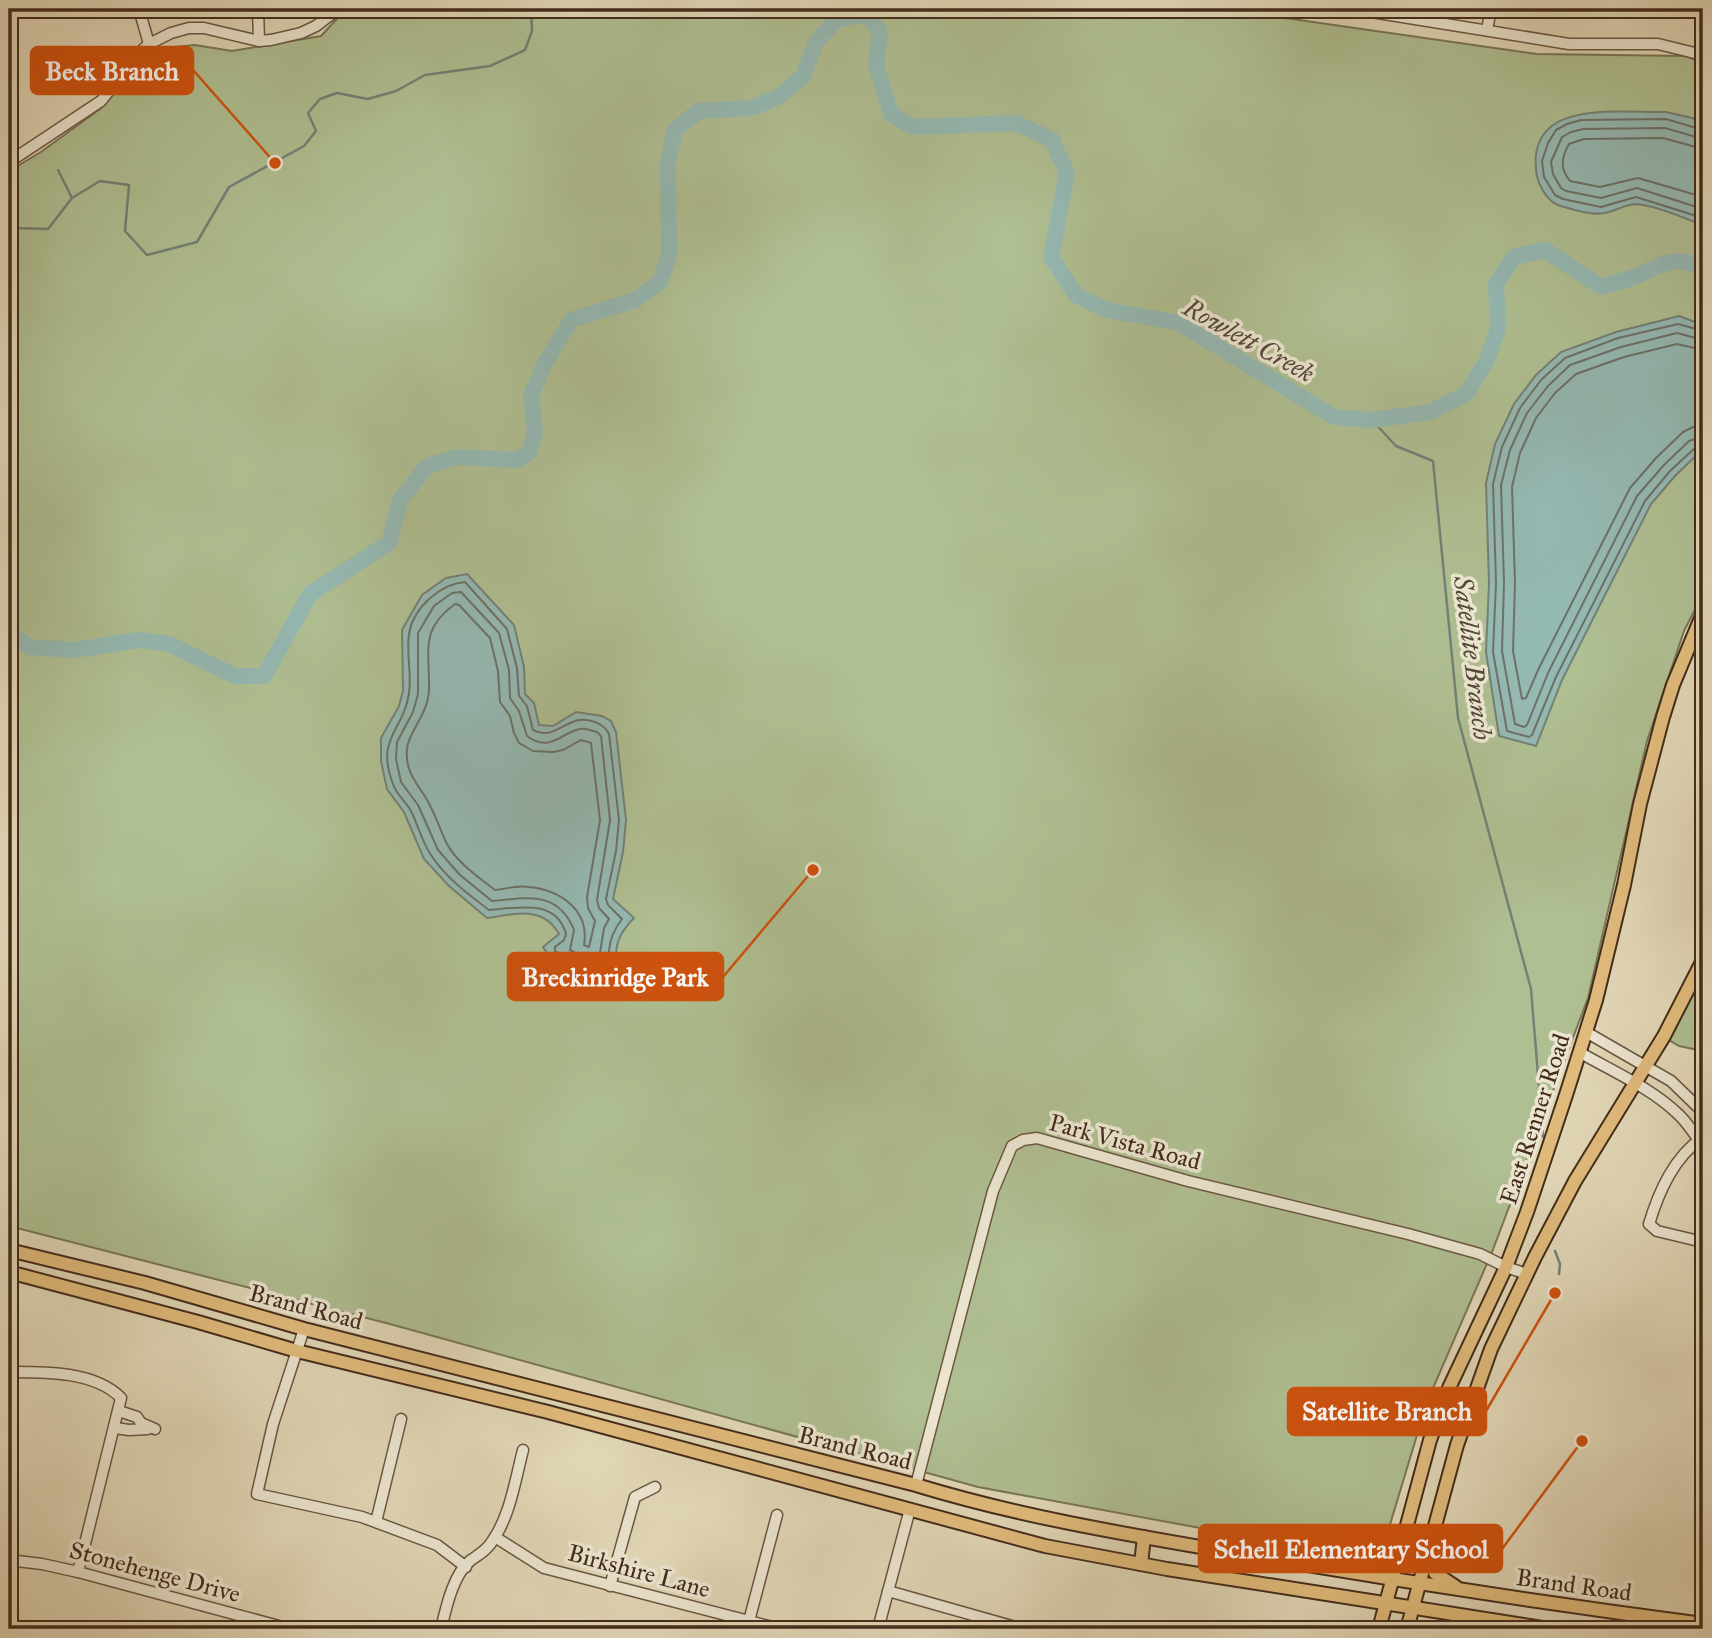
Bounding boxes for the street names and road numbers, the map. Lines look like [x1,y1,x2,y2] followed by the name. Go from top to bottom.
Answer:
[1493,1030,1577,1208] street label: East Renner Road
[1046,1107,1204,1177] street label: Park Vista Road
[246,1277,366,1337] street label: Brand Road
[795,1419,915,1477] street label: Brand Road
[66,1535,244,1609] street label: Stonehenge Drive
[565,1538,713,1604] street label: Birkshire Lane
[1514,1562,1634,1608] street label: Brand Road

